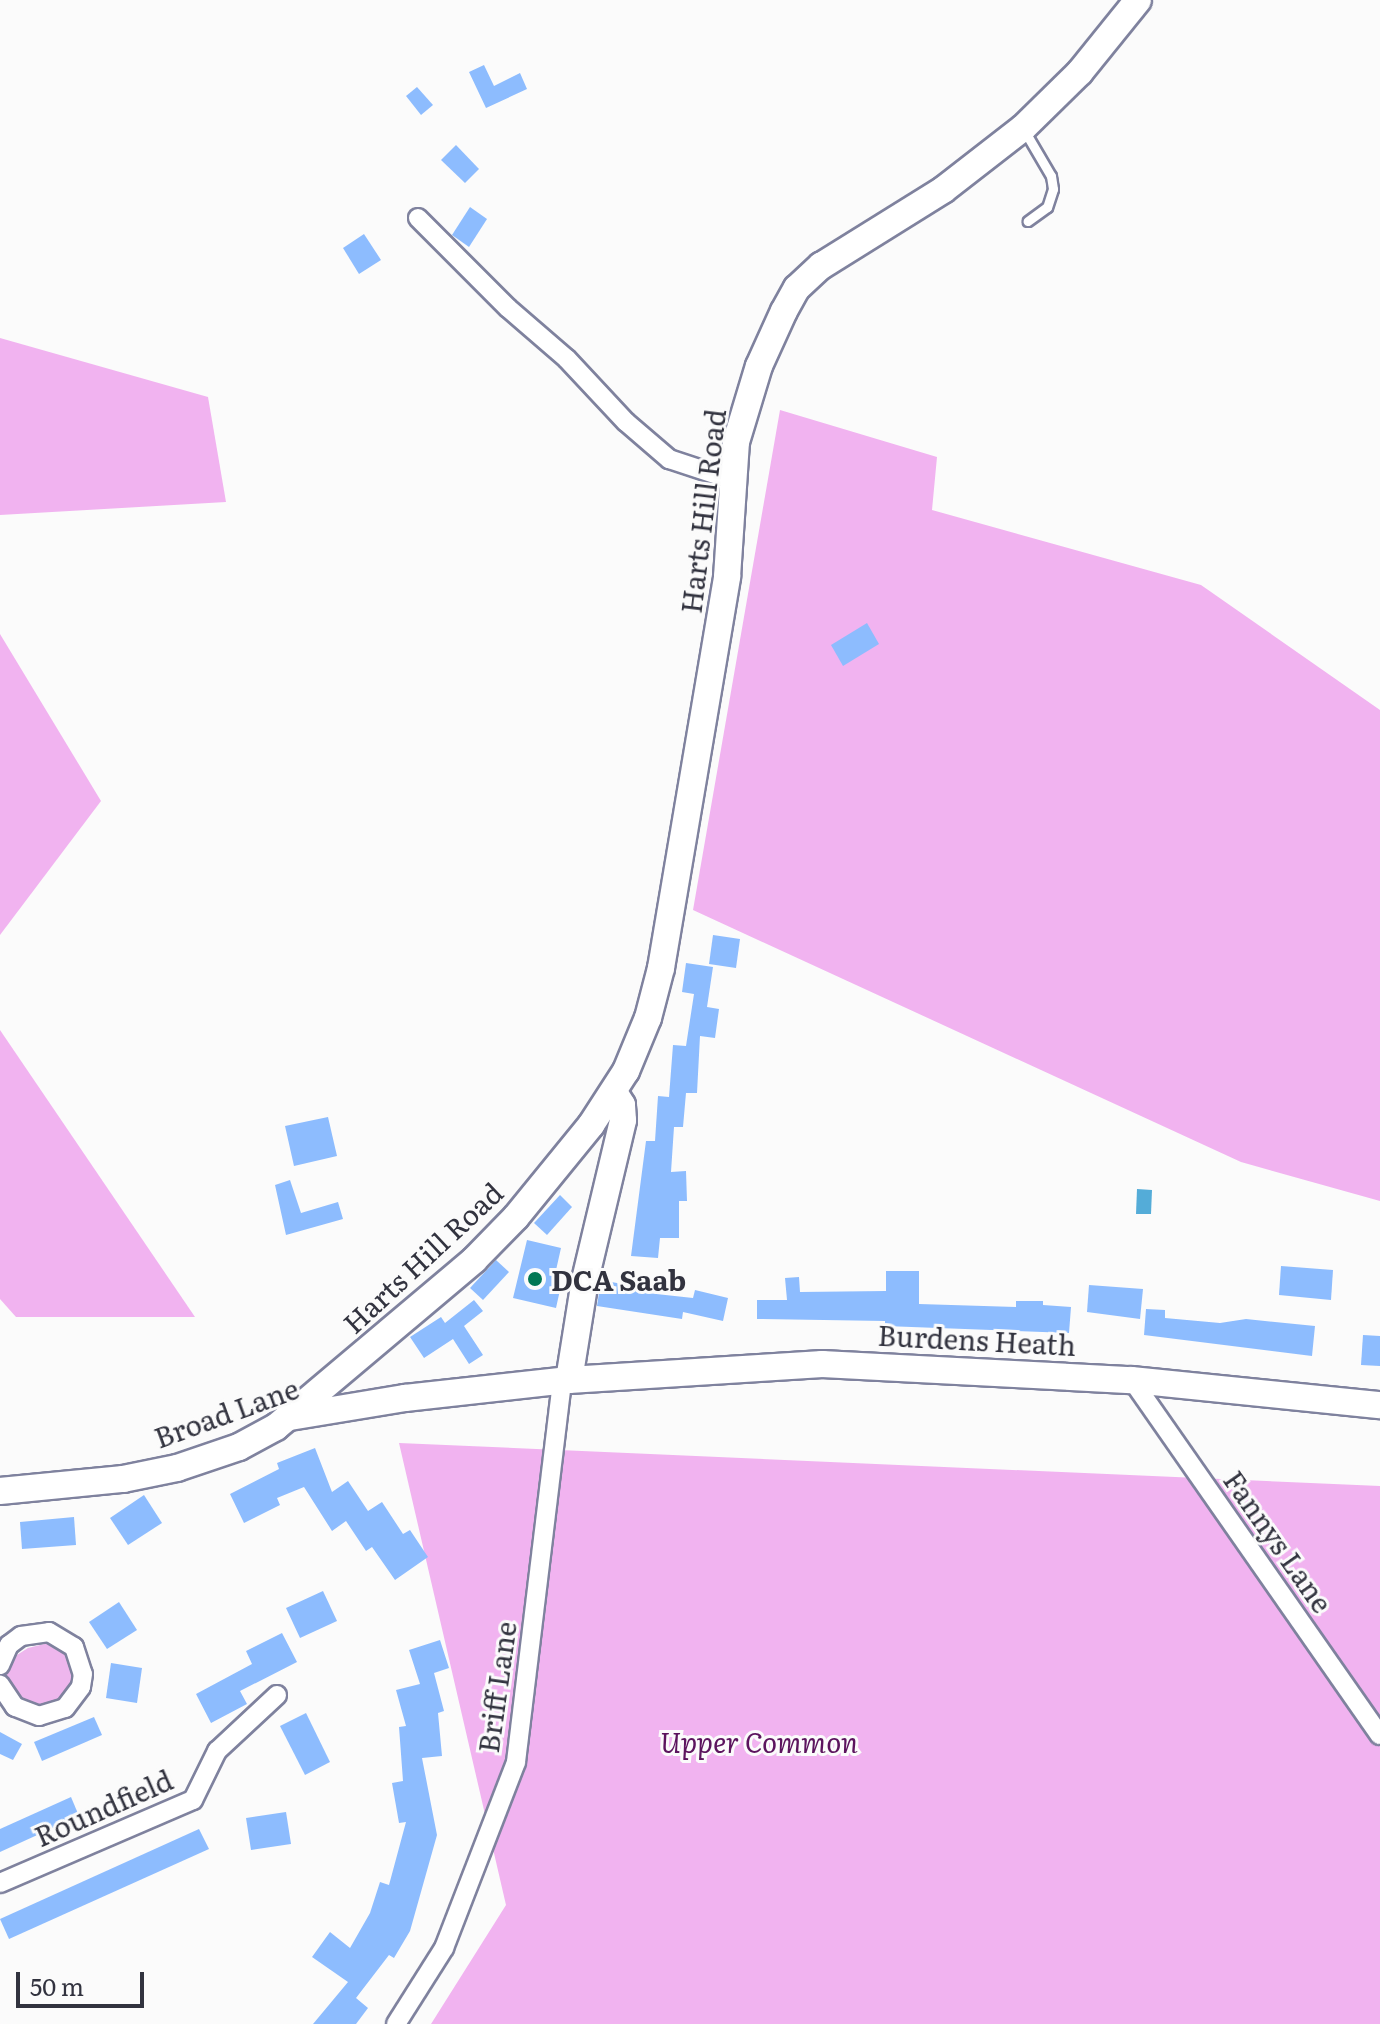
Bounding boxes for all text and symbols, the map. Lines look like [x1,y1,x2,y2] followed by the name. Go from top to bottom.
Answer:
[673,407,731,615] street label: Harts Hill Road
[335,1175,509,1339] street label: Harts Hill Road
[551,1262,686,1296] place label: DCA Saab
[526,1270,544,1288] marker: DCA Saab
[877,1317,1077,1361] street label: Burdens Heath
[149,1370,303,1454] street label: Broad Lane
[1218,1464,1340,1618] street label: Fannys Lane
[470,1619,522,1755] street label: Briff Lane
[660,1724,858,1758] park label: Upper Common
[29,1762,177,1852] street label: Roundfield
[20,1956,148,2006] scale bar
[30,1968,84,2003] text: 50 m

